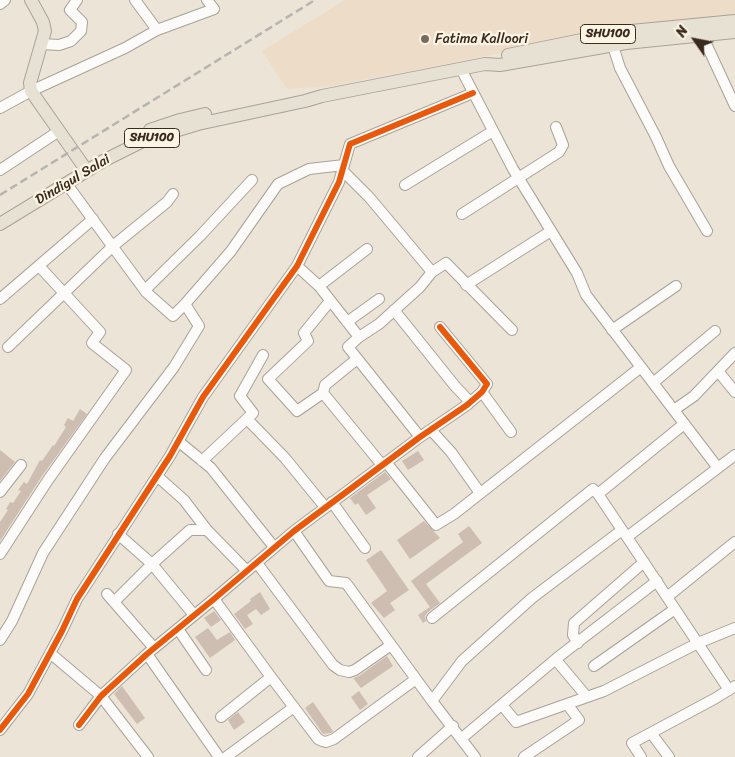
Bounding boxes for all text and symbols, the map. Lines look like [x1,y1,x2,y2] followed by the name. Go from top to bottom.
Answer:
[670,15,720,65] north arrow
[669,21,695,42] text: N
[580,24,636,44] road number: SHU100
[435,31,528,47] place label: Fatima Kalloori
[419,33,431,45] marker: Fatima Kalloori
[124,128,180,148] road number: SHU100
[33,151,113,209] street label: Dindigul Salai

